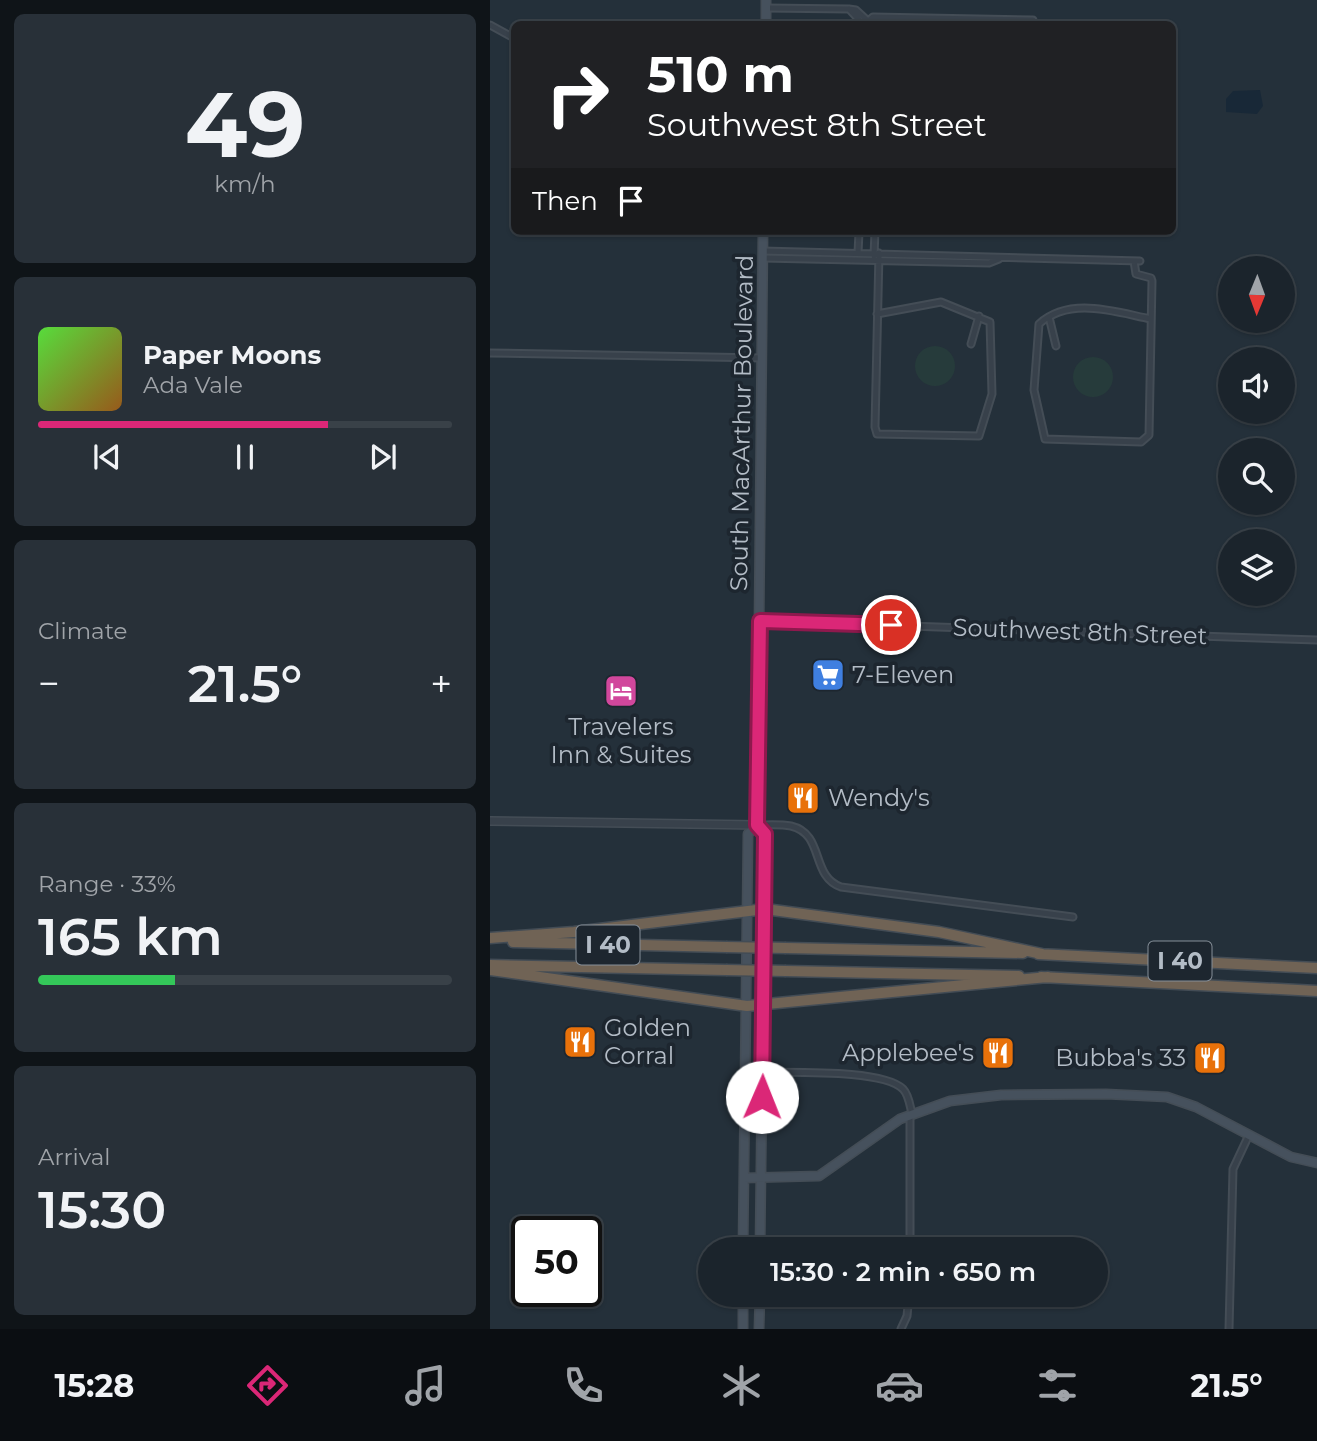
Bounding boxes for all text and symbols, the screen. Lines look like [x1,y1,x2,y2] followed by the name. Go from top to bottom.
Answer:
[647,45,794,104] text: 510 m
[532,49,623,140] icon: right
[185,69,305,180] text: 49
[647,105,987,144] text: Southwest 8th Street
[214,170,276,198] text: km/h
[612,182,650,220] icon: arrive
[532,185,598,217] text: Then
[724,255,759,591] street label: South MacArthur Boulevard
[1218,256,1295,332] north arrow
[1218,256,1295,606] map controls
[143,339,321,371] text: Paper Moons
[1218,347,1295,424] button: sound
[143,371,243,399] text: Ada Vale
[88,438,126,476] icon: previous
[226,438,264,476] icon: pause
[364,438,402,476] icon: next
[1218,438,1295,515] button: search
[1218,529,1295,606] button: layers
[861,595,921,655] pin
[872,606,910,644] icon: arrive
[952,613,1208,650] street label: Southwest 8th Street
[38,617,127,645] text: Climate
[188,652,302,715] text: 21.5°
[809,656,847,694] supermarket icon: 7-Eleven
[38,660,60,707] text: −
[430,660,452,707] text: +
[852,660,954,689] place label: 7-Eleven
[602,672,640,710] hotel icon: Travelers Inn & Suites
[551,712,691,769] place label: Travelers Inn & Suites
[784,779,822,817] restaurant icon: Wendy's
[828,783,930,812] place label: Wendy's
[38,870,176,898] text: Range · 33%
[38,905,223,968] text: 165 km
[576,926,640,964] road number: I 40
[1148,942,1212,980] road number: I 40
[604,1013,691,1070] place label: Golden Corral
[561,1023,599,1061] restaurant icon: Golden Corral
[979,1034,1017,1072] restaurant icon: Applebee's
[842,1038,974,1067] place label: Applebee's
[1191,1039,1229,1077] restaurant icon: Bubba's 33
[1055,1043,1186,1072] place label: Bubba's 33
[725,1060,799,1134] position arrow
[38,1143,111,1171] text: Arrival
[38,1178,166,1241] text: 15:30
[511,1216,602,1307] speed limit sign: 50
[770,1256,1036,1288] text: 15:30 · 2 min · 650 m
[243,1361,292,1410] icon: directions
[401,1361,450,1410] icon: music
[559,1361,608,1410] icon: phone
[717,1361,766,1410] icon: climate
[875,1361,924,1410] icon: car
[1033,1361,1082,1410] icon: filters
[54,1366,134,1405] text: 15:28
[1191,1366,1263,1405] text: 21.5°

